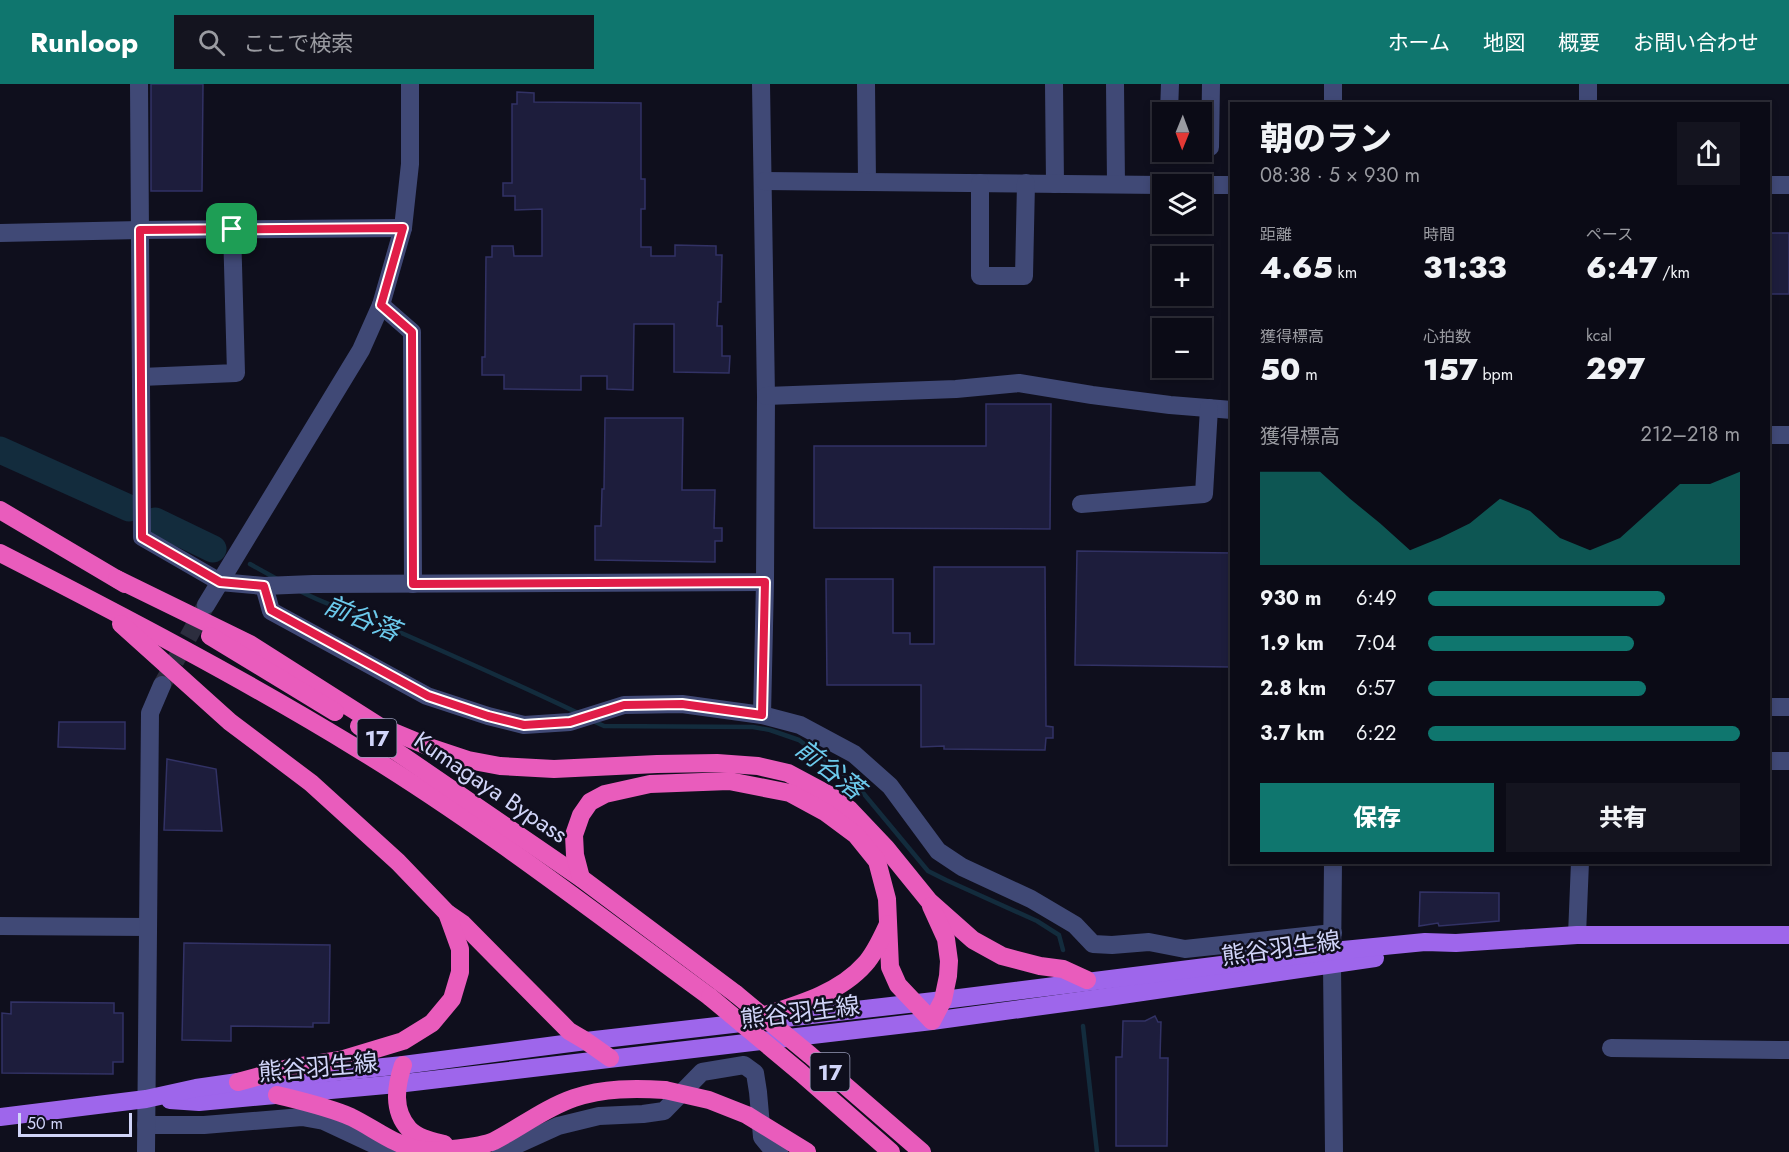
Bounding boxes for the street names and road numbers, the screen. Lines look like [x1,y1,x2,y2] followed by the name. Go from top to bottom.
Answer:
[358,719,397,757] road number: 17
[407,723,575,851] street label: Kumagaya Bypass
[1219,922,1343,974] street label: 熊谷羽生線
[738,987,862,1037] street label: 熊谷羽生線
[257,1044,379,1090] street label: 熊谷羽生線
[810,1053,850,1091] road number: 17

